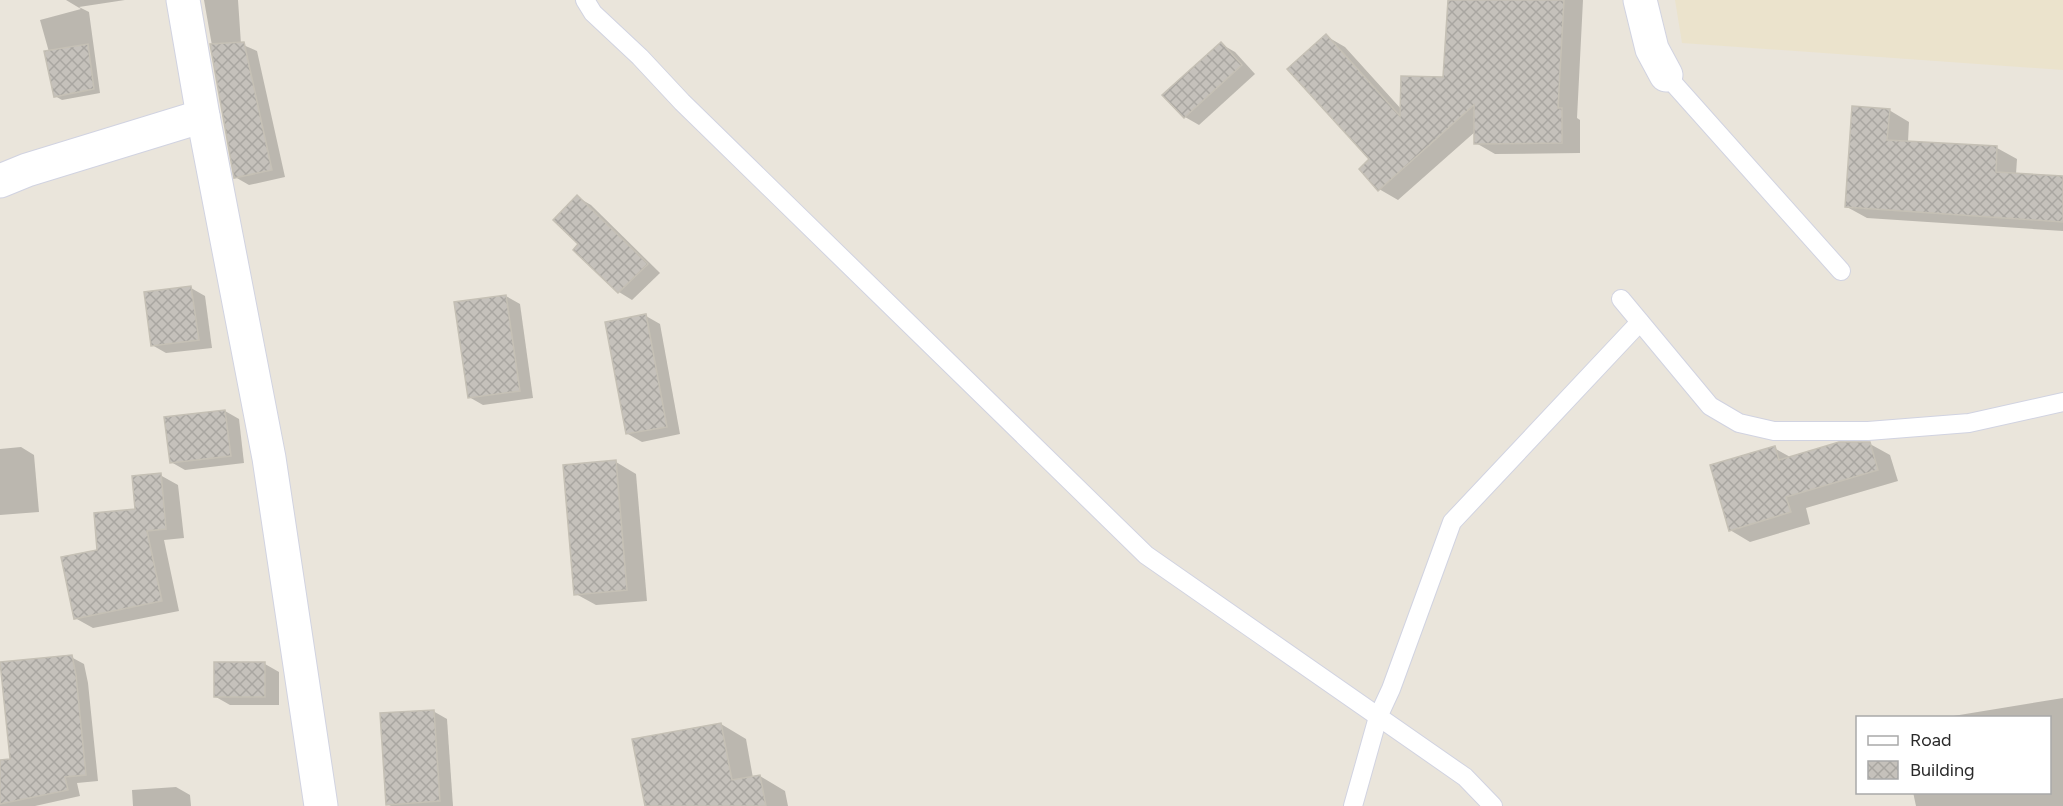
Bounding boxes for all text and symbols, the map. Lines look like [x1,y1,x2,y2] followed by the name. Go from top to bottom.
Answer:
[1856,716,2051,794] legend
[1910,729,1951,751] text: Road
[1910,759,1975,781] text: Building

